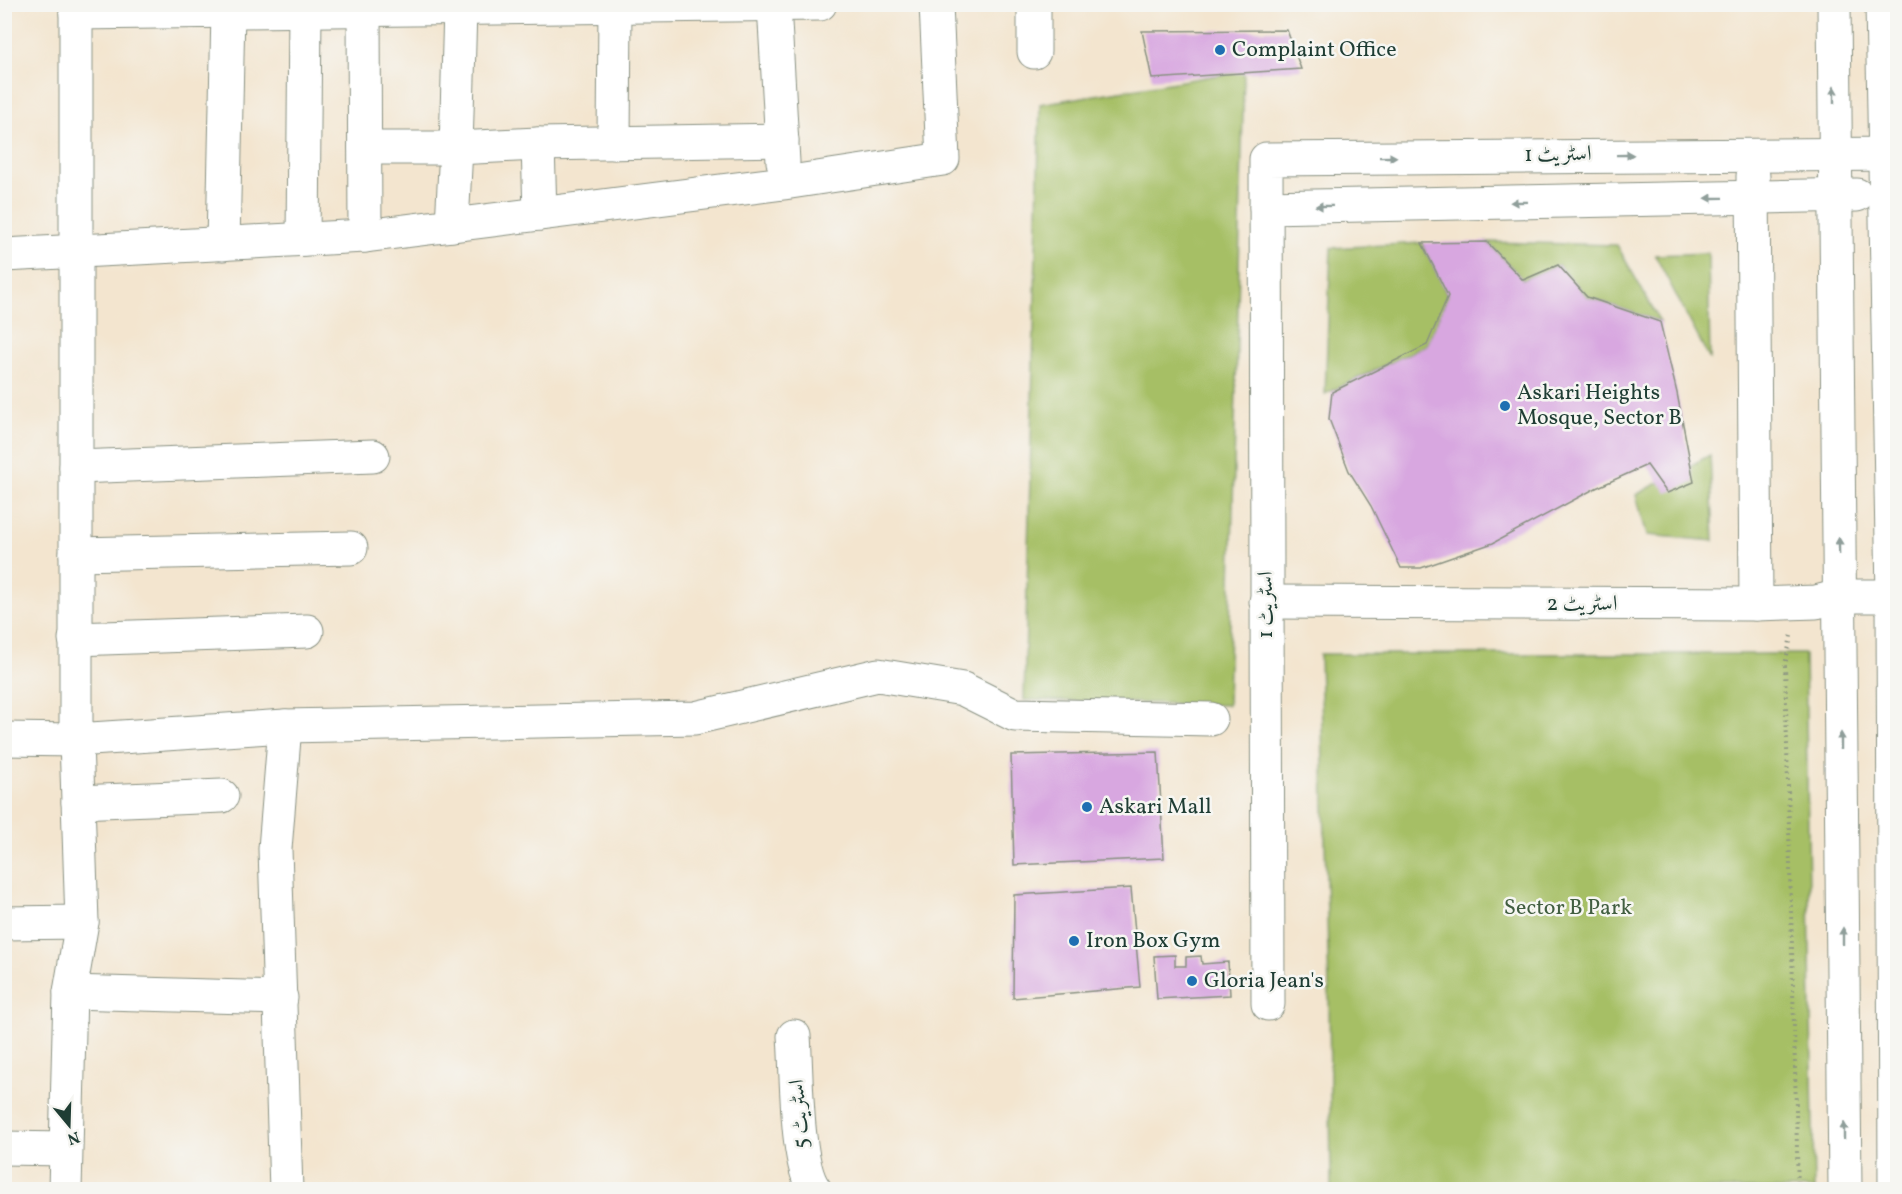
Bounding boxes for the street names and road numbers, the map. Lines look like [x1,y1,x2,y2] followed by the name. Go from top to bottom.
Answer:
[1524,139,1592,171] street label: اسٹریٹ 1
[1251,571,1282,639] street label: اسٹریٹ 1
[1547,589,1617,620] street label: اسٹریٹ 2
[782,1078,818,1150] street label: اسٹریٹ 5

